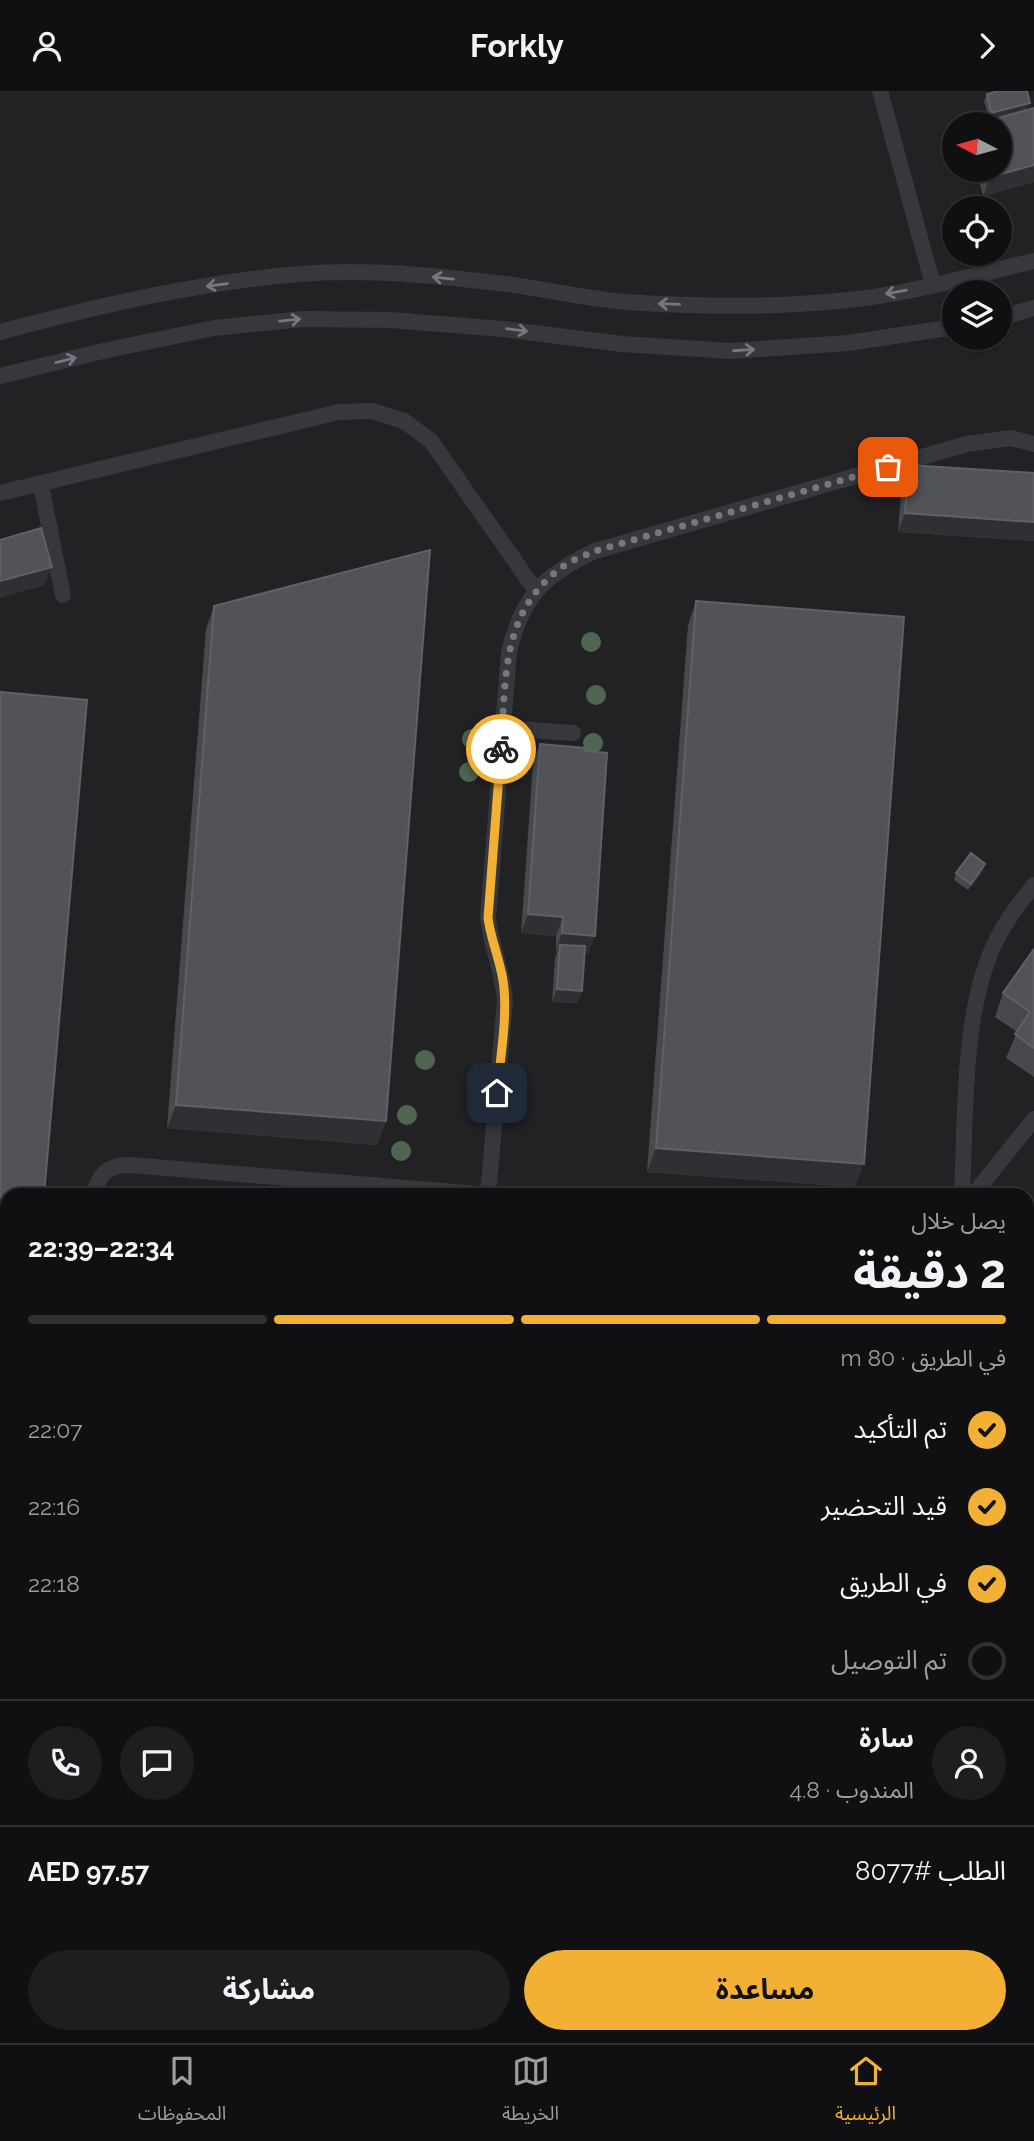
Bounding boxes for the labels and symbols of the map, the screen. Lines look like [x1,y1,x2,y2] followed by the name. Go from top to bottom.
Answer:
[942,112,1012,182] north arrow
[433,271,455,284] one-way arrow
[206,278,229,291] one-way arrow
[885,286,908,299] one-way arrow
[658,297,681,310] one-way arrow
[278,314,301,327] one-way arrow
[505,324,528,337] one-way arrow
[732,344,755,357] one-way arrow
[54,352,77,366] one-way arrow
[858,437,918,497] pin
[466,714,536,784] courier
[467,1063,527,1123] pin

